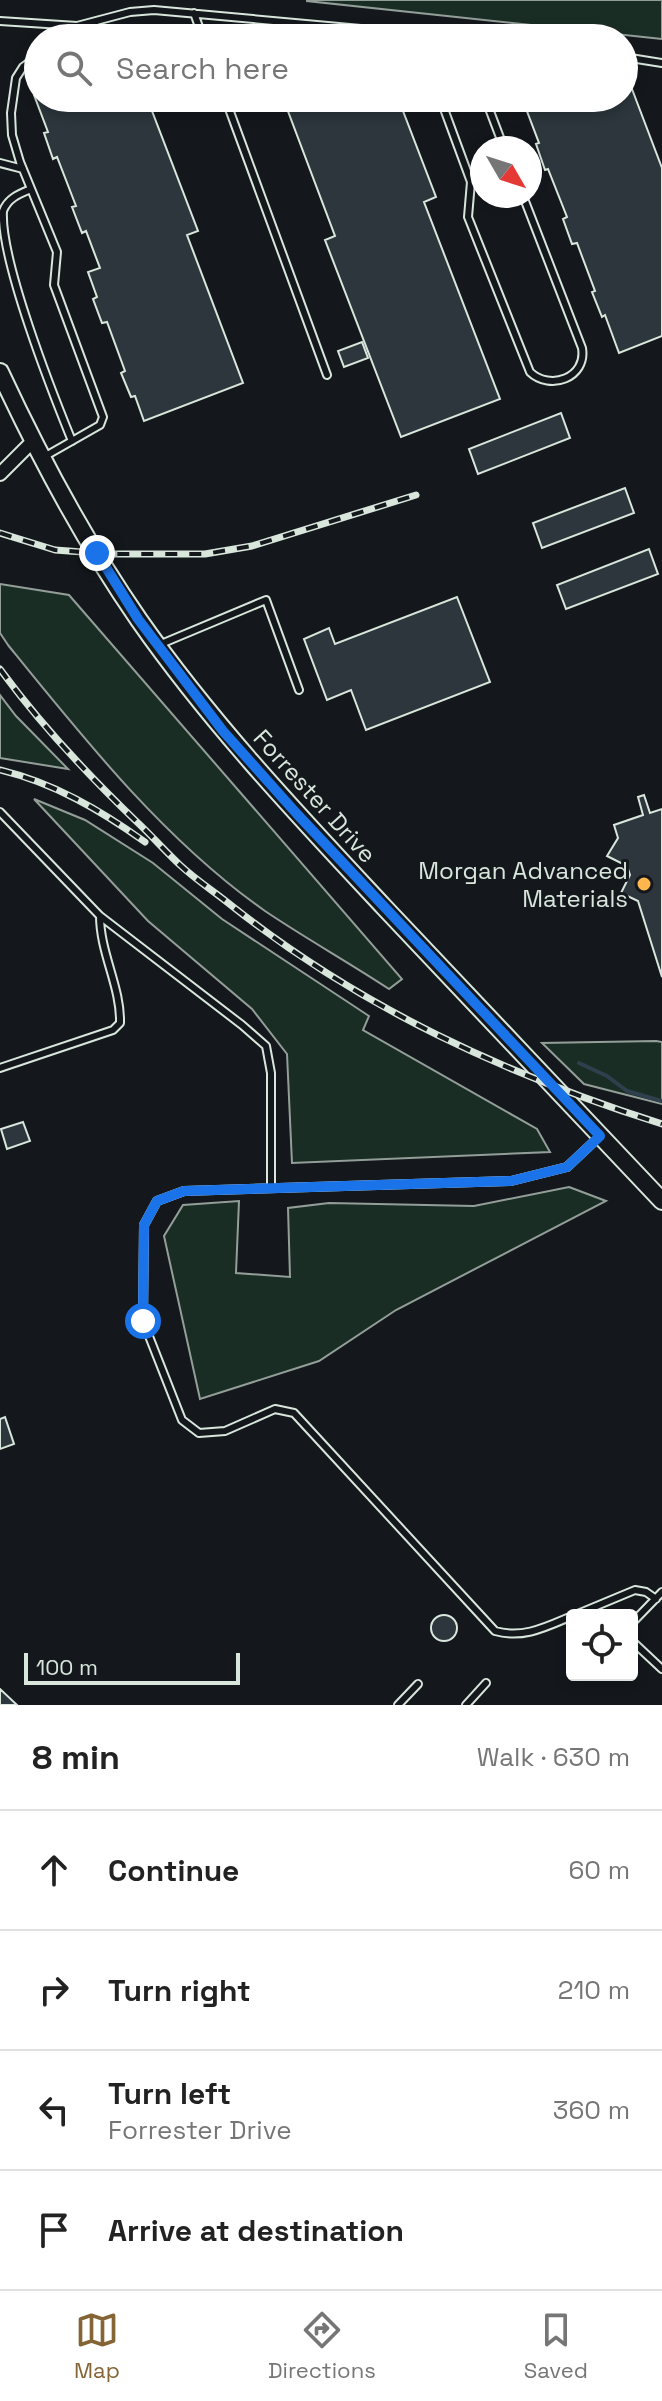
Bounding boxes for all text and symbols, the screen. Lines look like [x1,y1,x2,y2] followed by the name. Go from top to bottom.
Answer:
[24,24,638,112] search box
[52,46,96,90] icon: search
[116,49,289,88] text: Search here
[470,136,542,208] north arrow
[79,535,115,571] route end
[247,723,383,869] street label: Forrester Drive
[418,855,628,914] place label: Morgan Advanced Materials
[635,875,653,893] marker: Morgan Advanced Materials
[125,1303,161,1339] route start
[566,1609,638,1681] map controls
[566,1609,638,1681] button: locate
[24,1649,240,1685] scale bar
[36,1653,98,1681] text: 100 m
[32,1736,120,1779] text: 8 min
[477,1740,630,1774] text: Walk · 630 m
[32,1848,76,1892] icon: ahead
[108,1851,239,1890] text: Continue
[568,1853,630,1887] text: 60 m
[32,1968,76,2012] icon: right
[108,1971,251,2010] text: Turn right
[558,1973,630,2007] text: 210 m
[108,2074,231,2113] text: Turn left
[32,2088,76,2132] icon: left
[553,2093,630,2127] text: 360 m
[108,2113,292,2147] text: Forrester Drive
[32,2208,76,2252] icon: arrive
[108,2211,404,2250] text: Arrive at destination
[74,2308,120,2384] tab: Map
[268,2308,376,2384] tab: Directions
[524,2308,588,2384] tab: Saved

